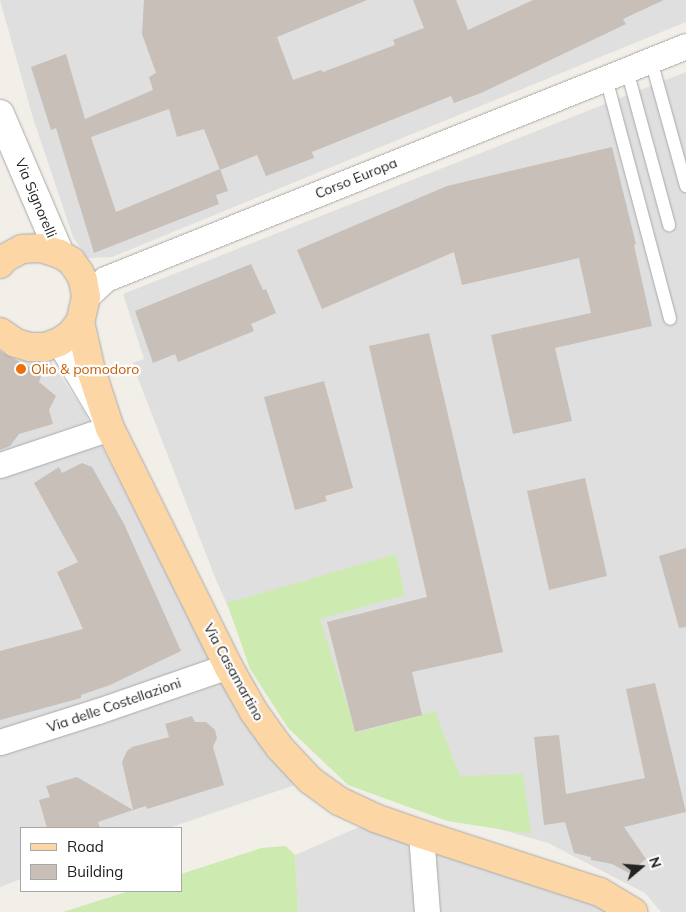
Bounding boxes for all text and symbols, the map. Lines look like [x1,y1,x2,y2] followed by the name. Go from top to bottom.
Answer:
[313,154,399,202] street label: Corso Europa
[12,156,60,240] street label: Via Signorelli
[31,361,139,377] place label: Olio & pomodoro
[15,363,27,375] marker: Olio & pomodoro
[200,620,268,724] street label: Via Casamartino
[45,674,183,736] street label: Via delle Costellazioni
[20,827,182,892] legend
[67,837,104,856] text: Road
[616,842,666,892] north arrow
[645,855,665,870] text: N
[67,862,123,881] text: Building

